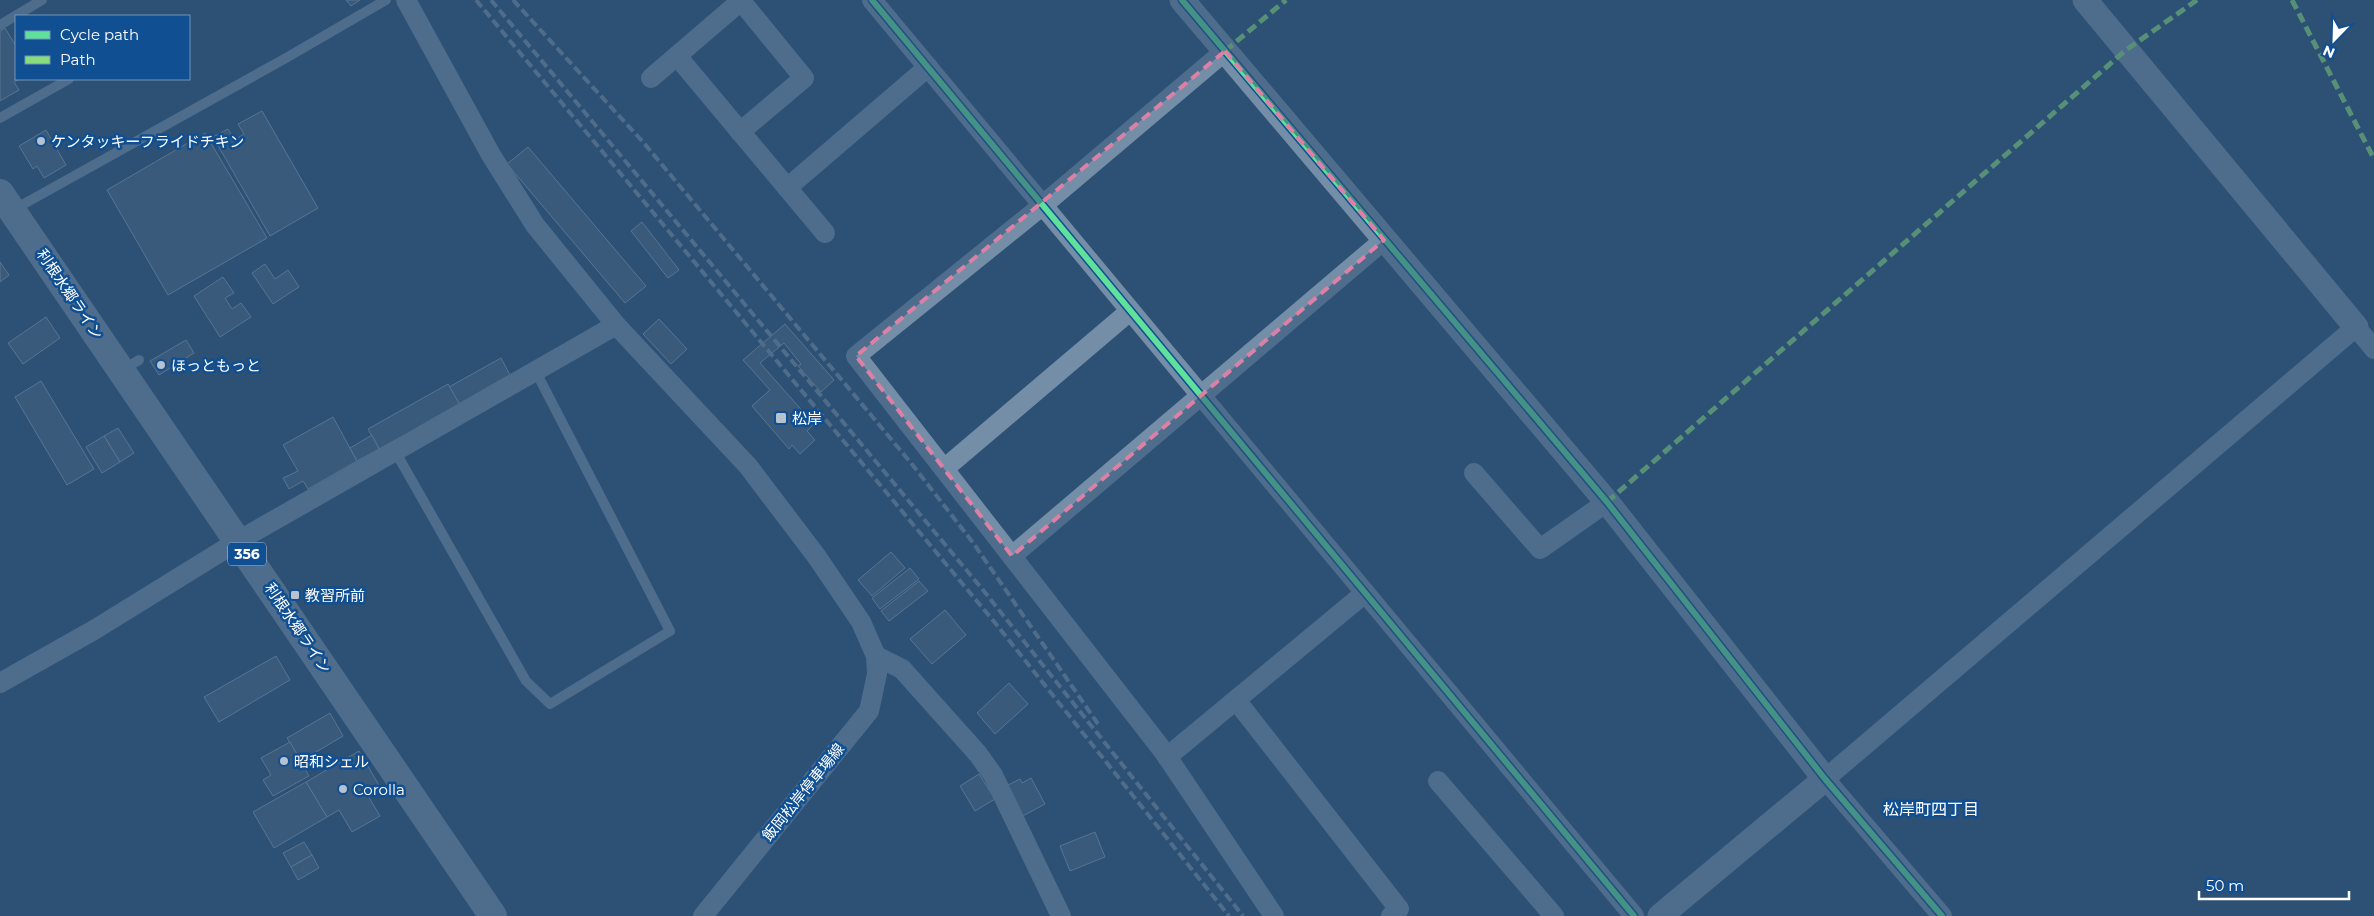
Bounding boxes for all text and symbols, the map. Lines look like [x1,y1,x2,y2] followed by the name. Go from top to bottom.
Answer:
[15,15,190,80] legend
[2309,15,2359,65] north arrow
[60,25,139,44] text: Cycle path
[2320,41,2338,62] text: N
[60,50,96,69] text: Path
[51,132,244,151] place label: ケンタッキーフライドチキン
[35,135,47,147] marker: ケンタッキーフライドチキン
[33,245,107,343] street label: 利根水郷ライン
[171,356,261,375] place label: ほっともっと
[155,359,167,371] marker: ほっともっと
[792,409,822,428] place label: 松岸
[774,411,788,425] marker: 松岸
[228,542,266,566] road number: 356
[261,579,335,677] street label: 利根水郷ライン
[305,586,365,605] place label: 教習所前
[289,589,301,601] marker: 教習所前
[758,739,848,845] street label: 飯岡松岸停車場線
[294,752,369,771] place label: 昭和シェル
[278,755,290,767] marker: 昭和シェル
[353,780,405,799] place label: Corolla
[337,783,349,795] marker: Corolla
[1883,800,1979,819] district label: 松岸町四丁目
[2199,868,2349,900] scale bar
[2206,876,2244,895] text: 50 m

